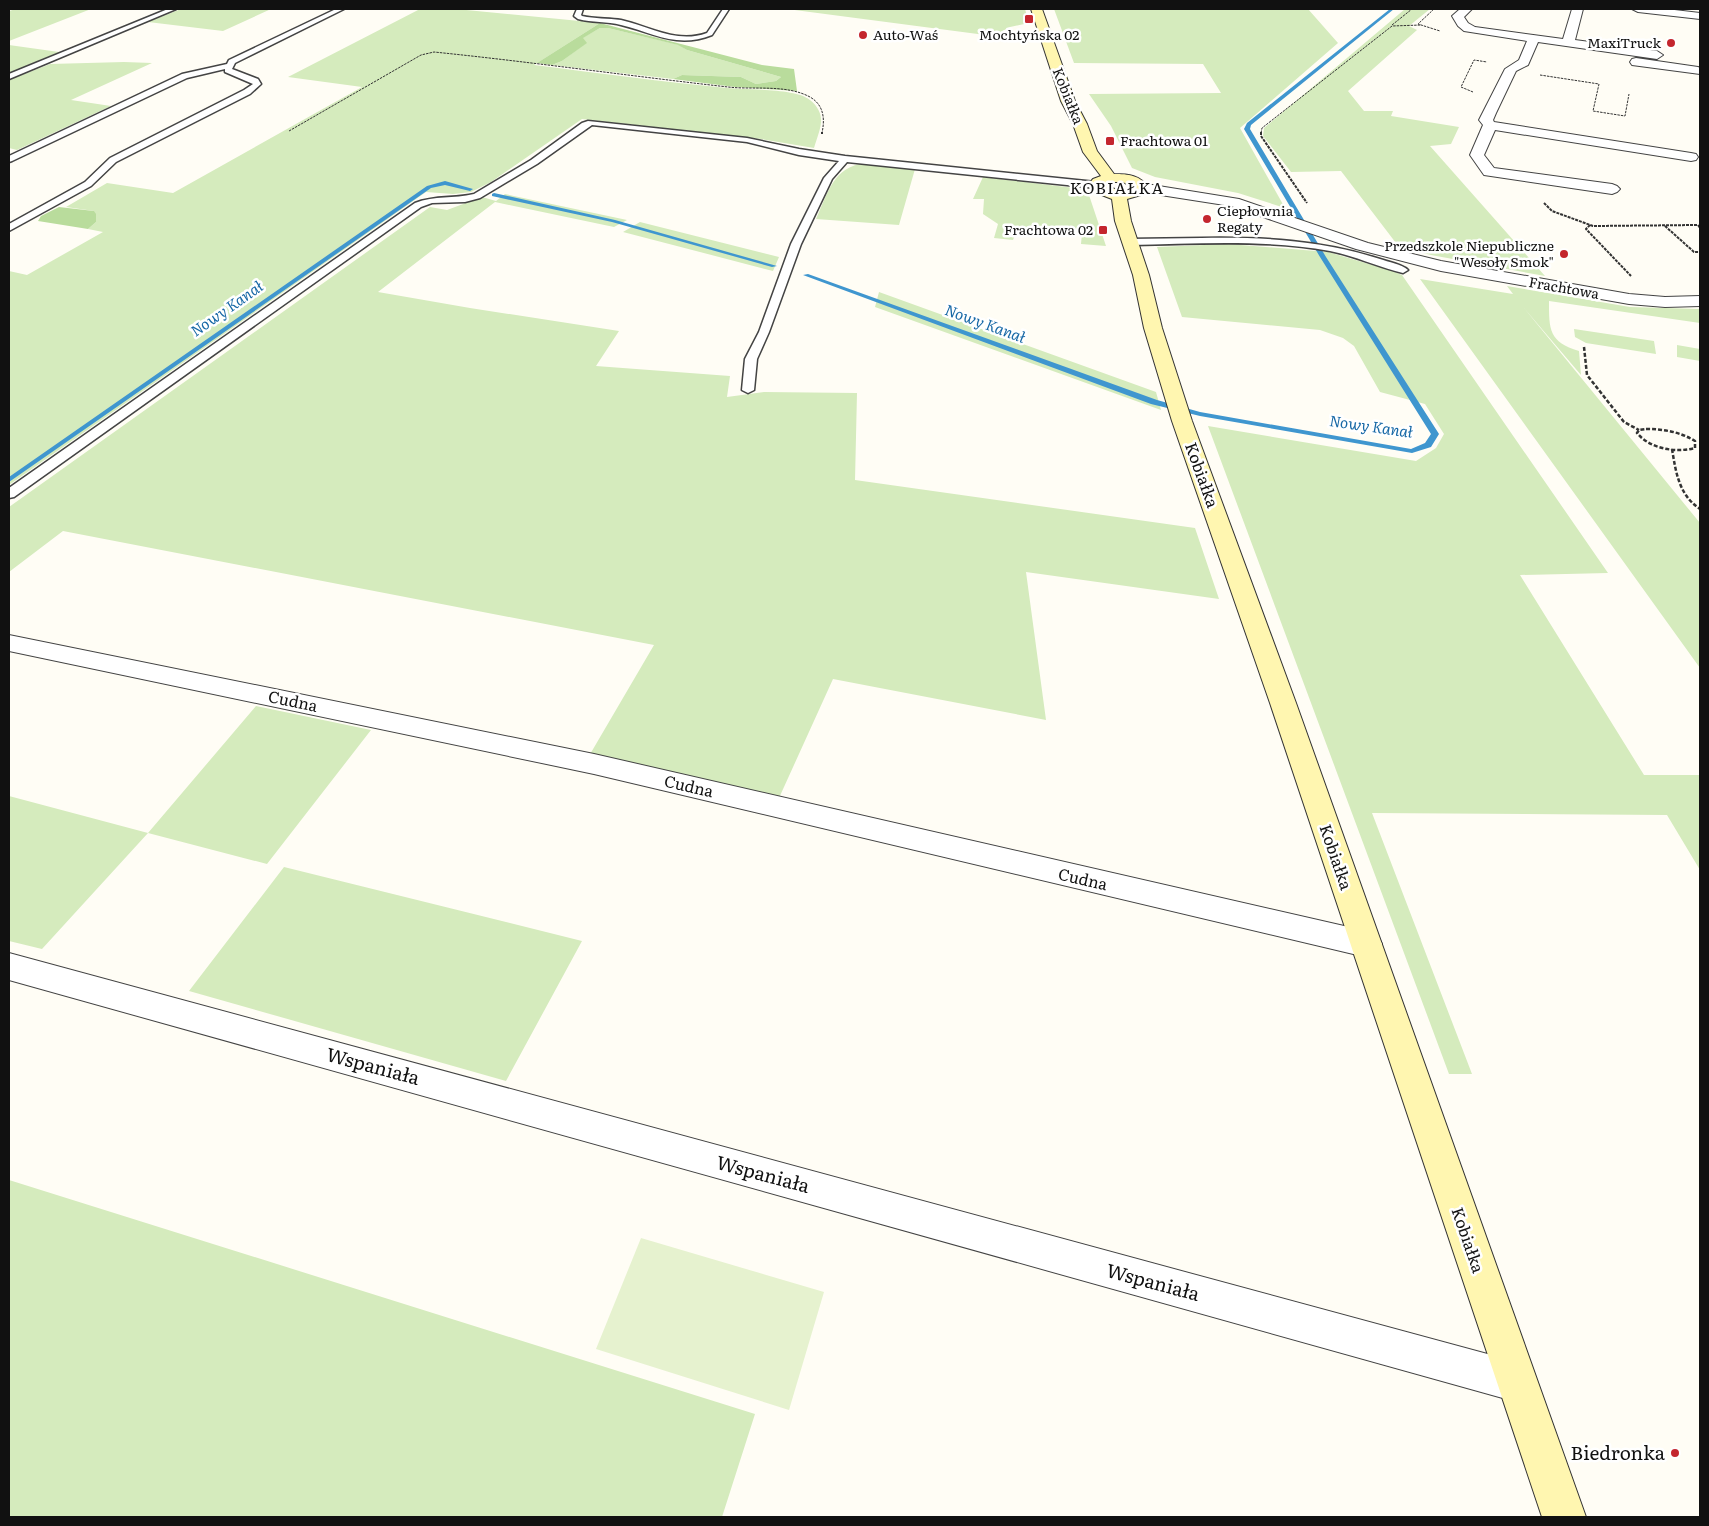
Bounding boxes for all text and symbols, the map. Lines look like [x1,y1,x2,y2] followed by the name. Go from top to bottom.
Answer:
[1023,13,1035,25] marker: Mochtyńska 02
[873,24,938,44] place label: Auto-Waś
[979,24,1079,44] place label: Mochtyńska 02
[857,29,869,41] marker: Auto-Waś
[1587,32,1661,52] place label: MaxiTruck
[1665,37,1677,49] marker: MaxiTruck
[1049,64,1090,127] street label: Kobiałka
[1120,130,1208,150] place label: Frachtowa 01
[1104,135,1116,147] marker: Frachtowa 01
[1070,175,1164,199] district label: KOBIAŁKA
[1217,200,1294,236] place label: Ciepłownia Regaty
[1201,213,1213,225] marker: Ciepłownia Regaty
[1004,219,1093,239] place label: Frachtowa 02
[1097,224,1109,236] marker: Frachtowa 02
[1384,235,1554,271] place label: Przedszkole Niepubliczne "Wesoły Smok"
[1558,248,1570,260] marker: Przedszkole Niepubliczne "Wesoły Smok"
[1527,271,1601,303] street label: Frachtowa
[185,274,267,341] water label: Nowy Kanał
[942,297,1029,348] water label: Nowy Kanał
[1328,408,1415,443] water label: Nowy Kanał
[1180,439,1226,511] street label: Kobiałka
[266,683,321,717] street label: Cudna
[662,768,717,802] street label: Cudna
[1315,821,1359,893] street label: Kobiałka
[1056,861,1111,895] street label: Cudna
[324,1039,424,1091] street label: Wspaniała
[714,1147,814,1199] street label: Wspaniała
[1447,1204,1491,1276] street label: Kobiałka
[1104,1255,1204,1307] street label: Wspaniała
[1571,1438,1666,1466] place label: Biedronka
[1669,1447,1681,1459] marker: Biedronka

